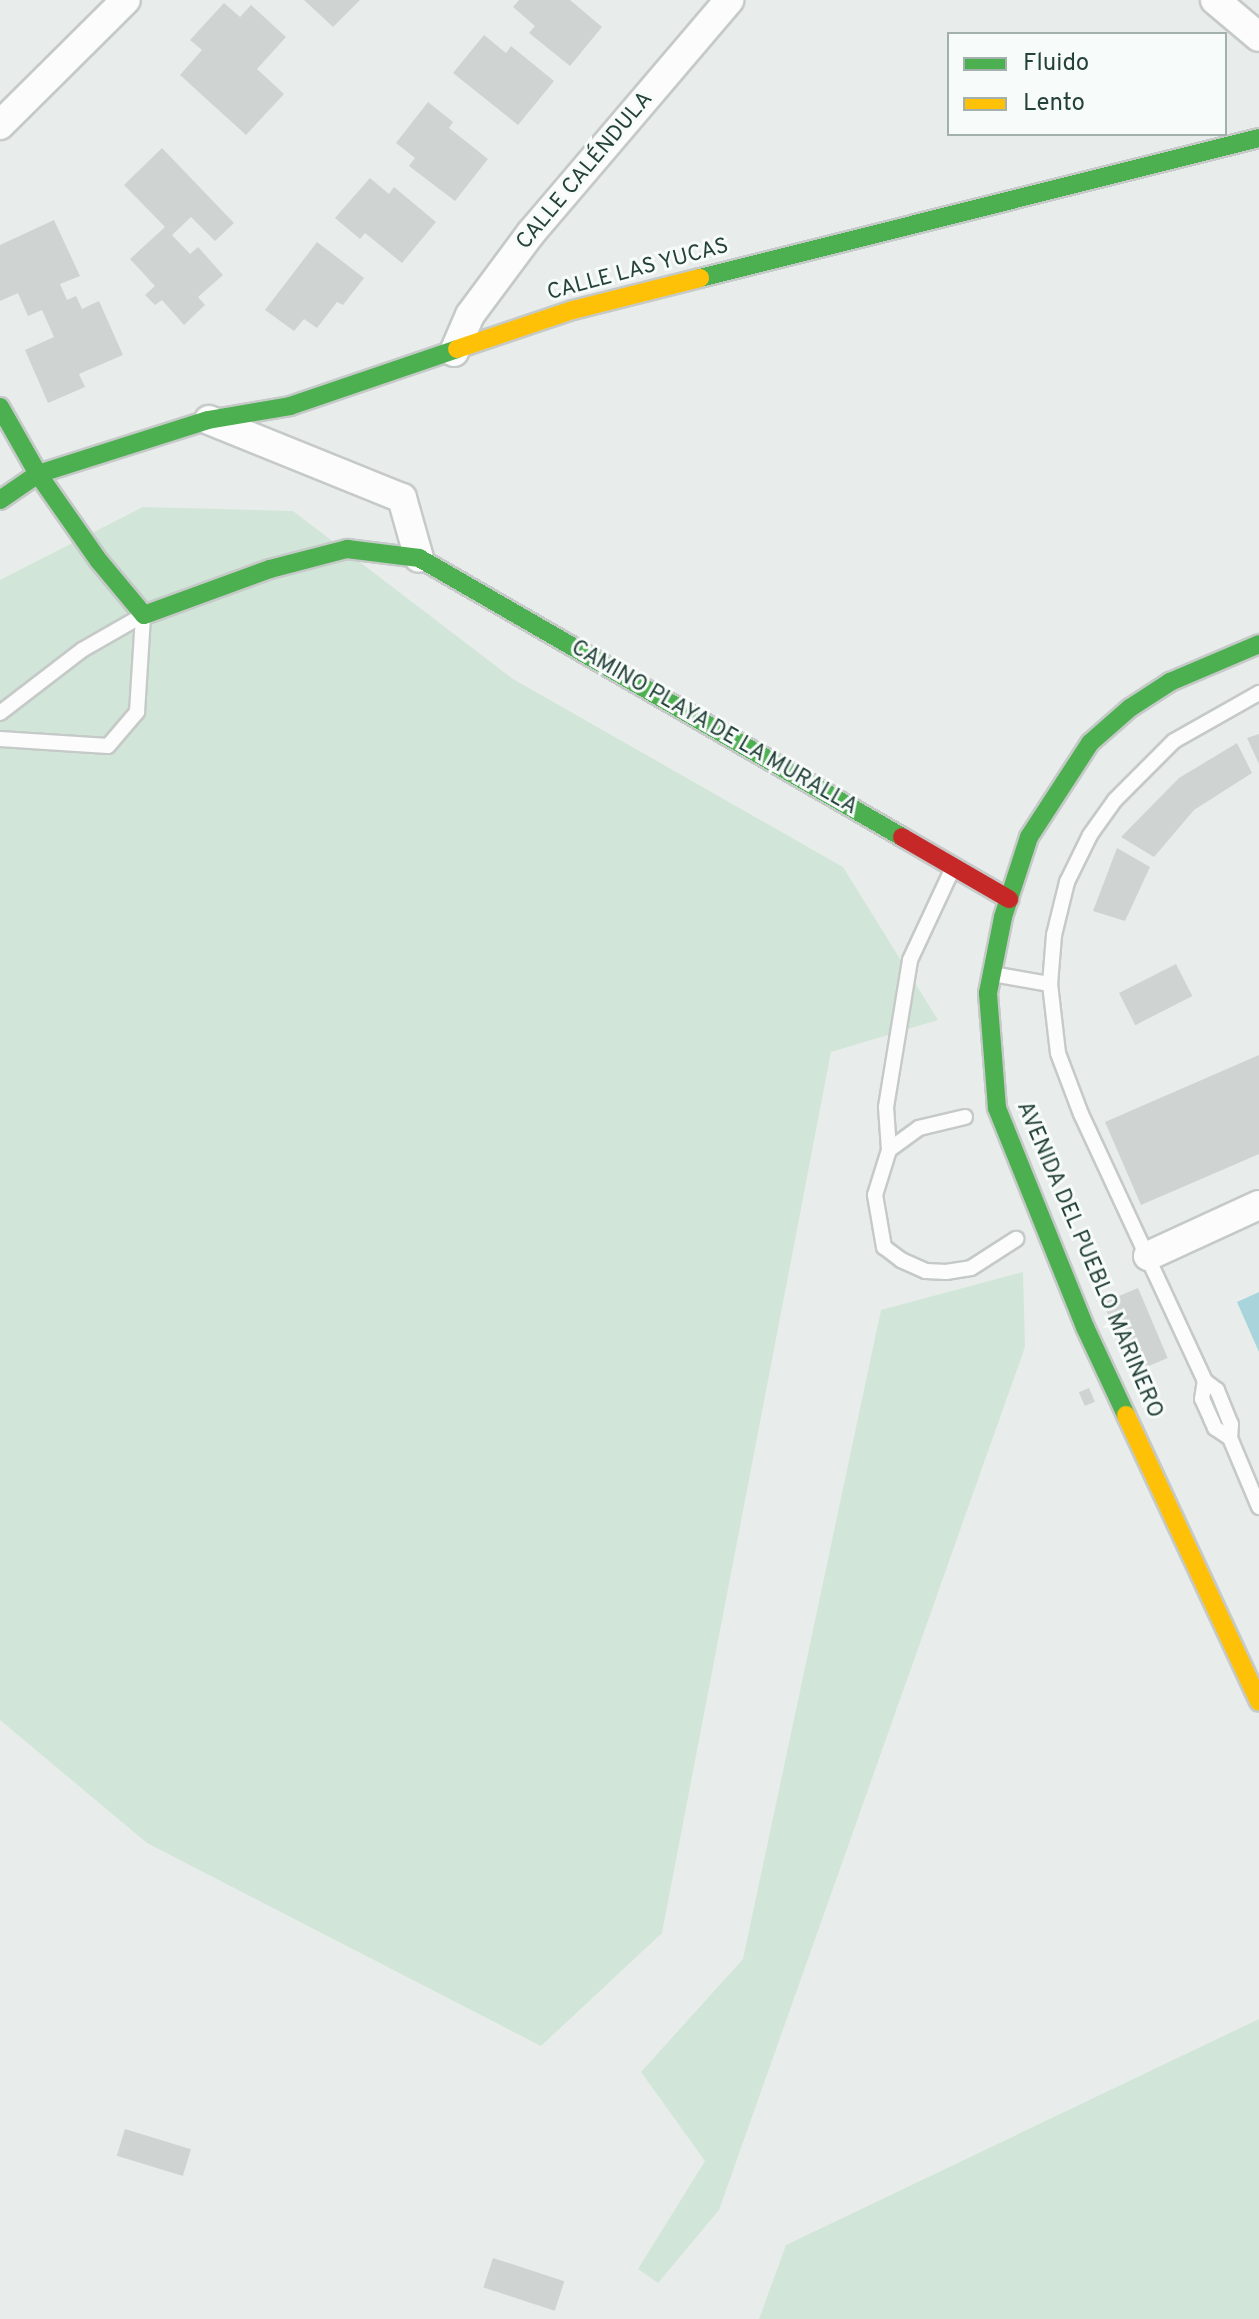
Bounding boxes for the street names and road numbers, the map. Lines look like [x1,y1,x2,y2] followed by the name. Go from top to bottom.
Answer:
[511,87,659,255] street label: CALLE CALÉNDULA
[544,233,732,307] street label: CALLE LAS YUCAS
[565,635,863,821] street label: CAMINO PLAYA DE LA MURALLA
[1010,1097,1168,1423] street label: AVENIDA DEL PUEBLO MARINERO

